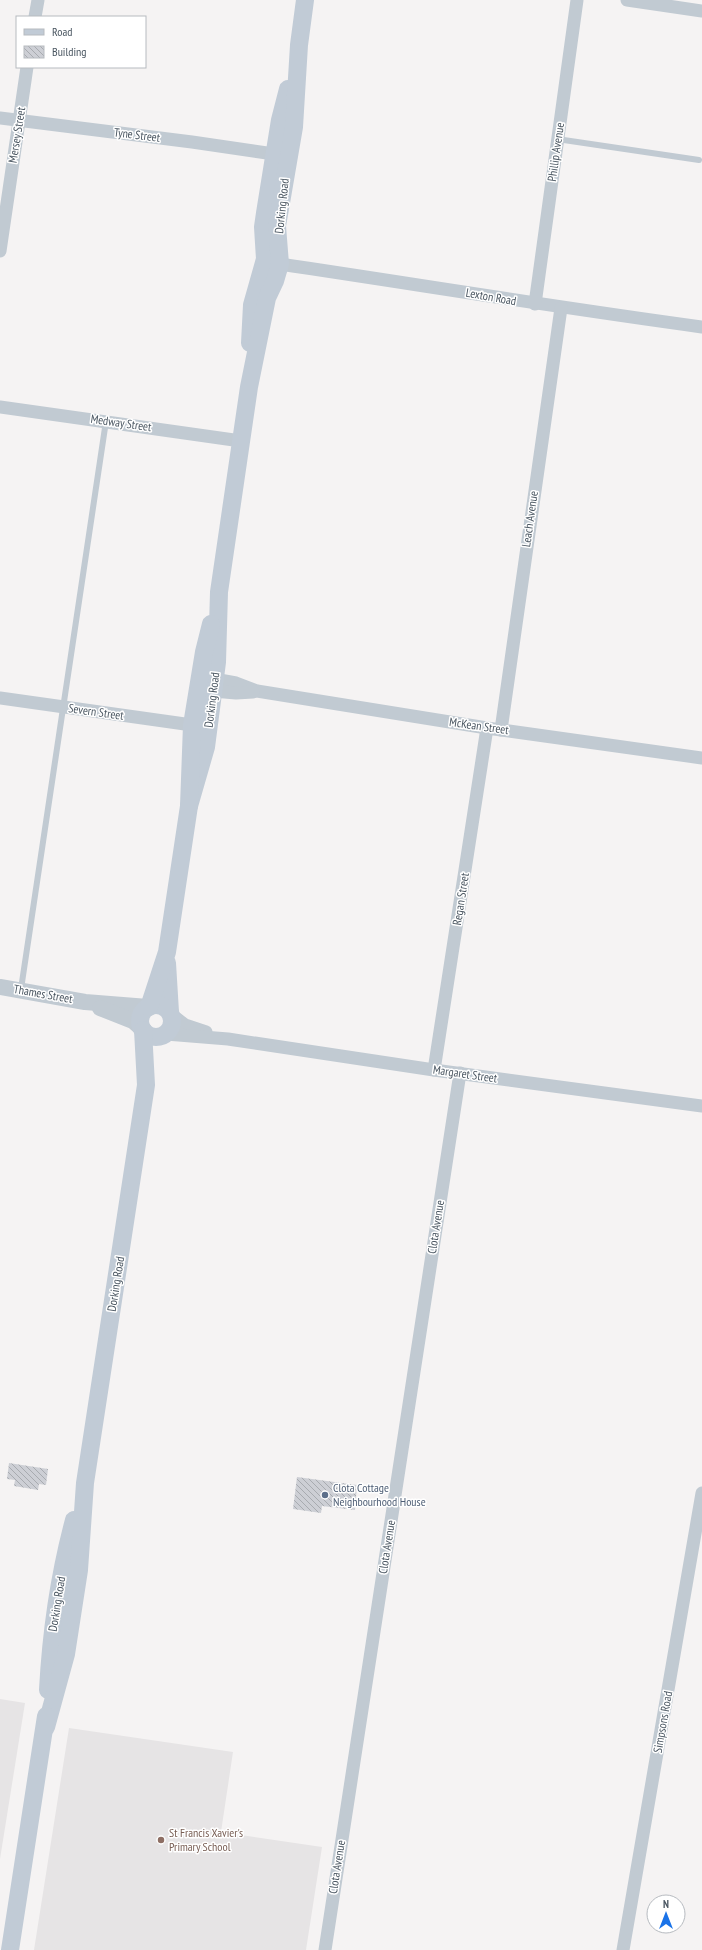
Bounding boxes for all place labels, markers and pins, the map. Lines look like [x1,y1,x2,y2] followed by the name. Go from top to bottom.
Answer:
[333,1480,426,1509] place label: Clota Cottage Neighbourhood House
[320,1490,330,1500] marker: Clota Cottage Neighbourhood House
[169,1825,243,1854] place label: St Francis Xavier's Primary School
[156,1835,166,1845] marker: St Francis Xavier's Primary School

